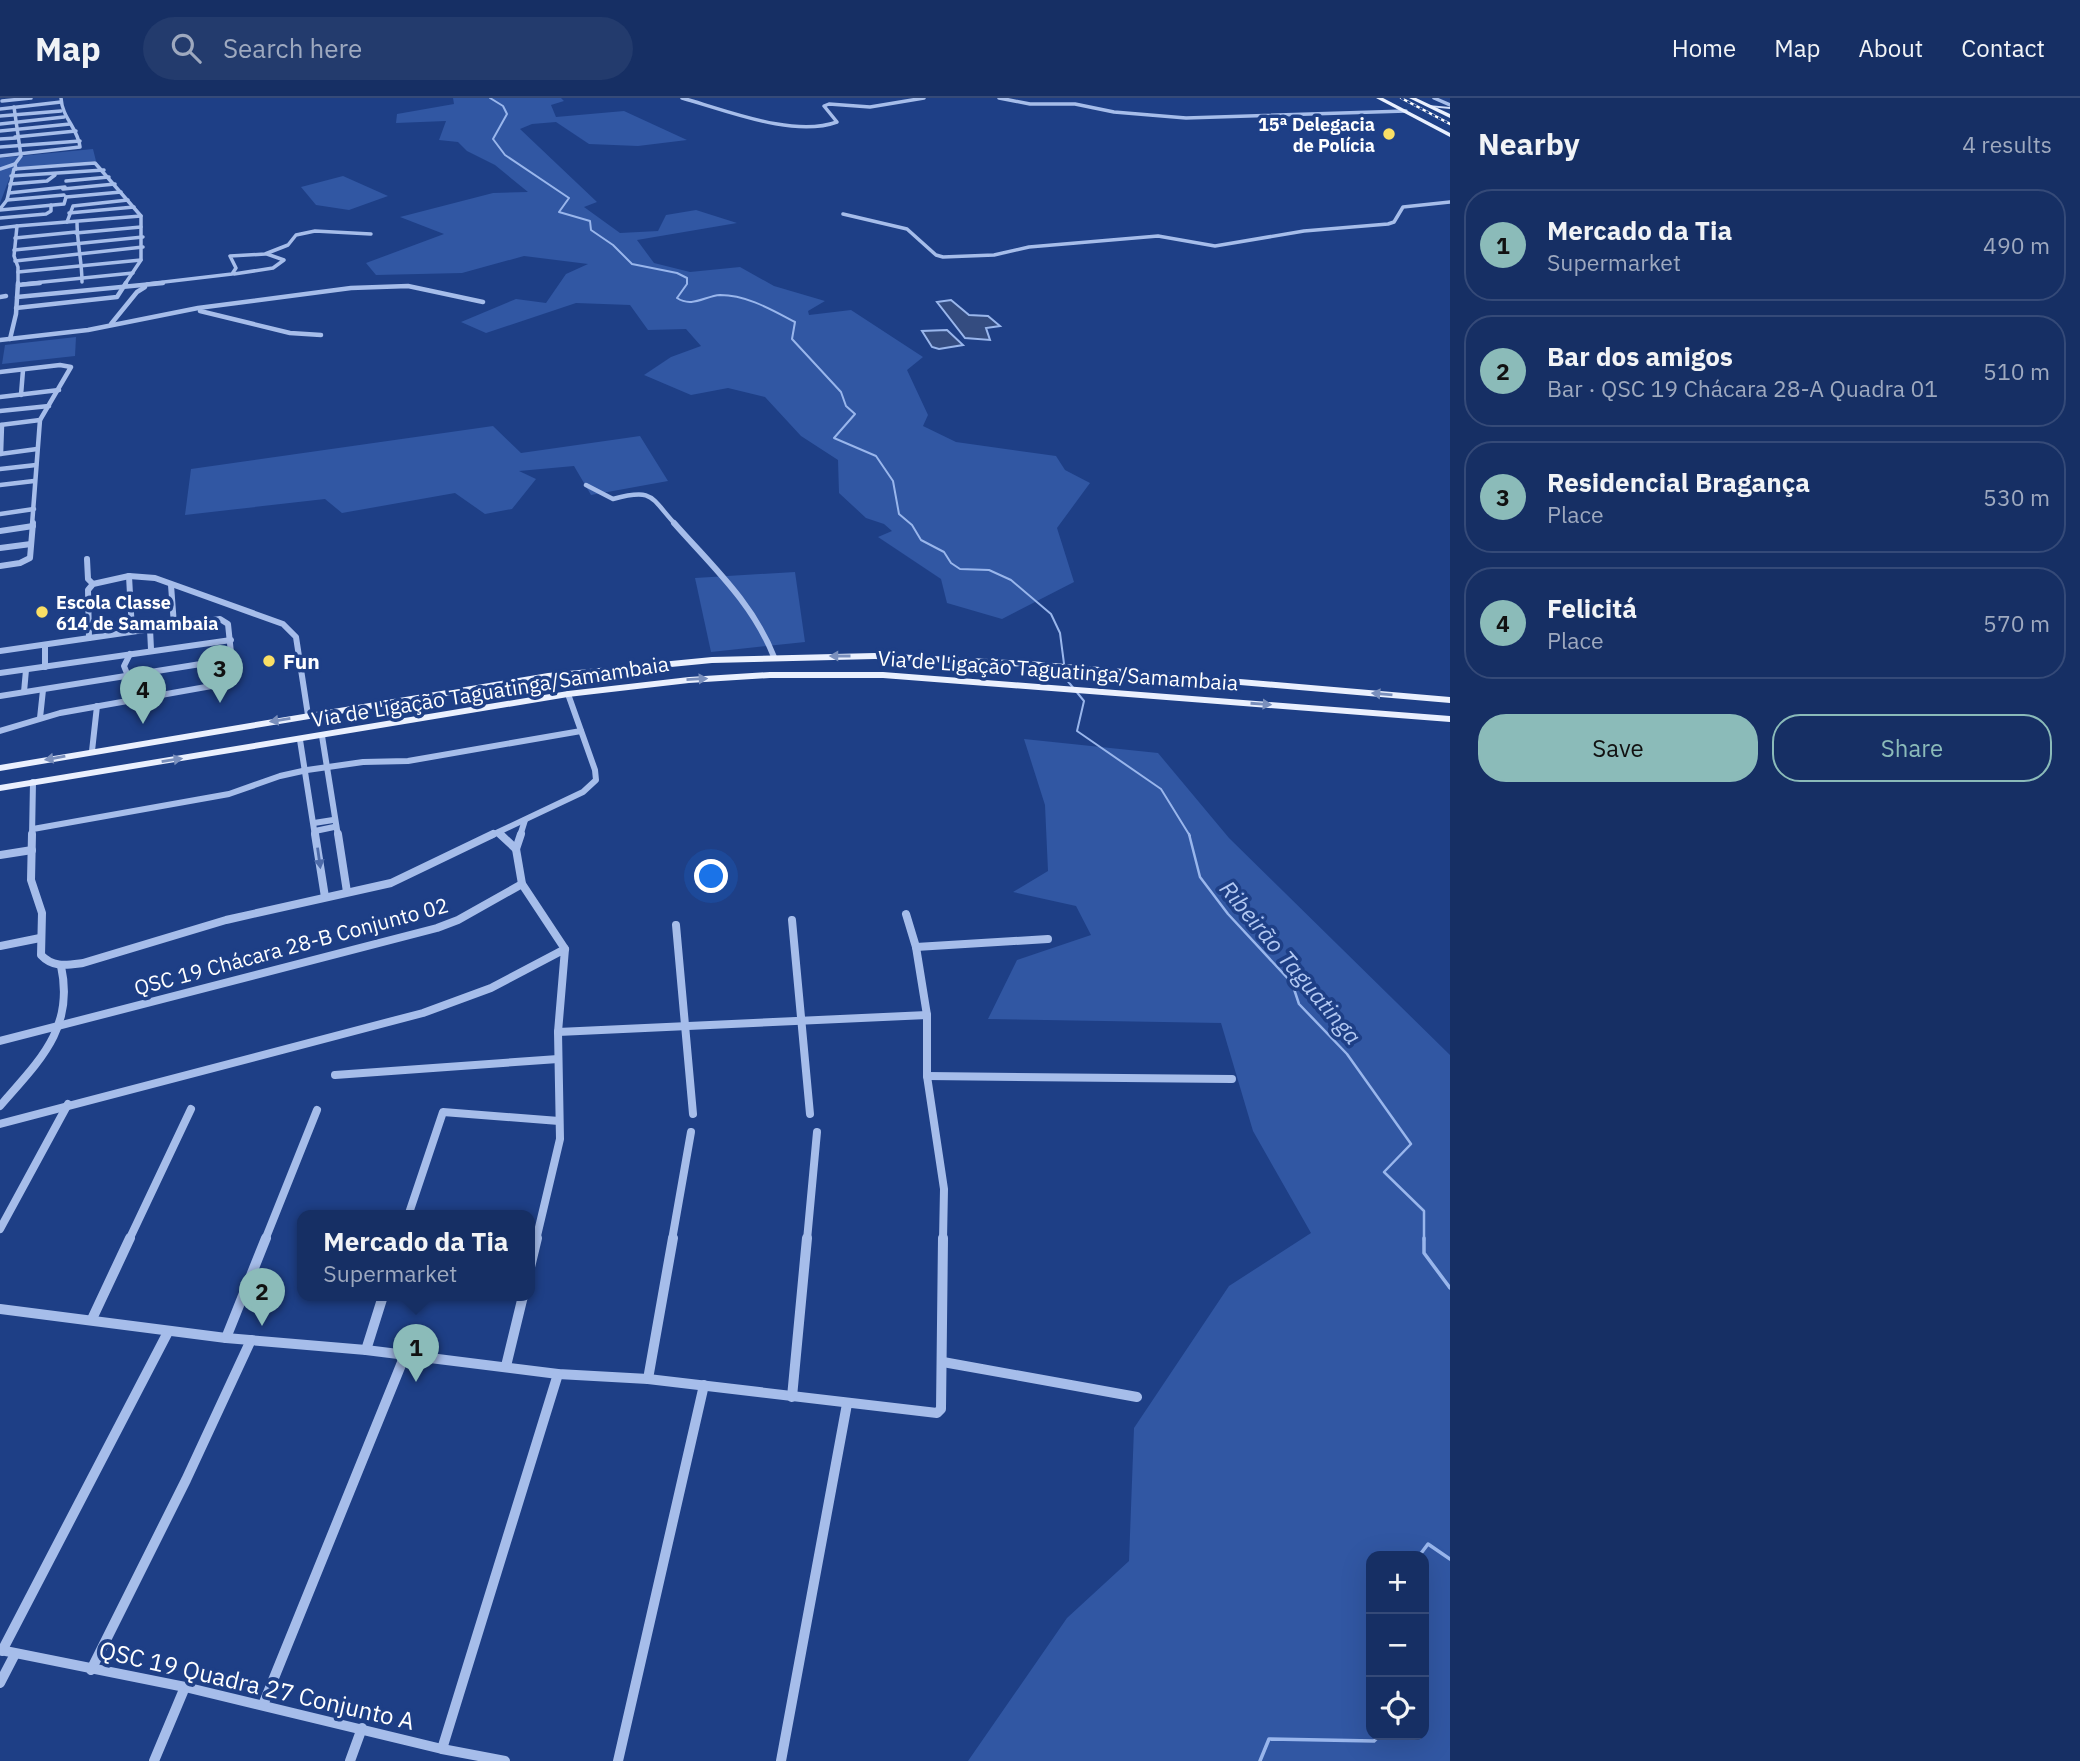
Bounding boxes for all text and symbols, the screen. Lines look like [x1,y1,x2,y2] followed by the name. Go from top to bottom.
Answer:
[143,17,633,80] search box
[35,27,101,70] text: Map
[167,29,205,67] icon: search
[223,31,362,65] text: Search here
[1672,32,1736,64] text: Home
[1774,32,1820,64] text: Map
[1858,32,1923,64] text: About
[1961,32,2045,64] text: Contact
[1258,113,1375,157] place label: 15ª Delegacia de Polícia
[1478,124,1580,163] text: Nearby
[1381,126,1397,142] marker: 15ª Delegacia de Polícia
[1962,129,2052,159] text: 4 results
[1547,213,1732,247] text: Mercado da Tia
[1496,230,1510,260] text: 1
[1983,230,2050,260] text: 490 m
[1547,247,1681,277] text: Supermarket
[1547,339,1733,373] text: Bar dos amigos
[1496,356,1510,386] text: 2
[1983,356,2050,386] text: 510 m
[1547,373,1938,403] text: Bar · QSC 19 Chácara 28-A Quadra 01
[1547,465,1810,499] text: Residencial Bragança
[1496,482,1510,512] text: 3
[1983,482,2050,512] text: 530 m
[1547,499,1604,529] text: Place
[56,591,218,635] place label: Escola Classe 614 de Samambaia
[1547,591,1637,625] text: Felicitá
[34,604,50,620] marker: Escola Classe 614 de Samambaia
[1496,608,1510,638] text: 4
[1983,608,2050,638] text: 570 m
[1547,625,1604,655] text: Place
[877,643,1239,697] street label: Via de Ligação Taguatinga/Samambaia
[197,645,243,703] pin: 3
[283,647,320,675] place label: Fun
[309,649,671,733] street label: Via de Ligação Taguatinga/Samambaia
[829,650,851,662] one-way arrow
[261,653,277,669] marker: Fun
[120,666,166,724] pin: 4
[686,674,708,685] one-way arrow
[1371,688,1393,699] one-way arrow
[1250,699,1272,710] one-way arrow
[1478,714,1758,782] button: Save
[1772,714,2052,782] button: Share
[268,715,290,726] one-way arrow
[44,753,66,764] one-way arrow
[161,754,183,765] one-way arrow
[314,847,325,869] one-way arrow
[694,859,728,893] your location
[1214,874,1368,1050] water label: Ribeirão Taguatinga
[131,891,451,1001] street label: QSC 19 Chácara 28-B Conjunto 02
[297,1210,535,1301] popup
[323,1224,509,1258] text: Mercado da Tia
[323,1258,457,1288] text: Supermarket
[239,1268,285,1326] pin: 2
[393,1324,439,1382] pin: 1
[1366,1551,1429,1740] map controls
[1366,1551,1429,1614] button: +
[1366,1614,1429,1677] button: −
[96,1633,418,1737] street label: QSC 19 Quadra 27 Conjunto A
[1366,1677,1429,1740] button: locate

